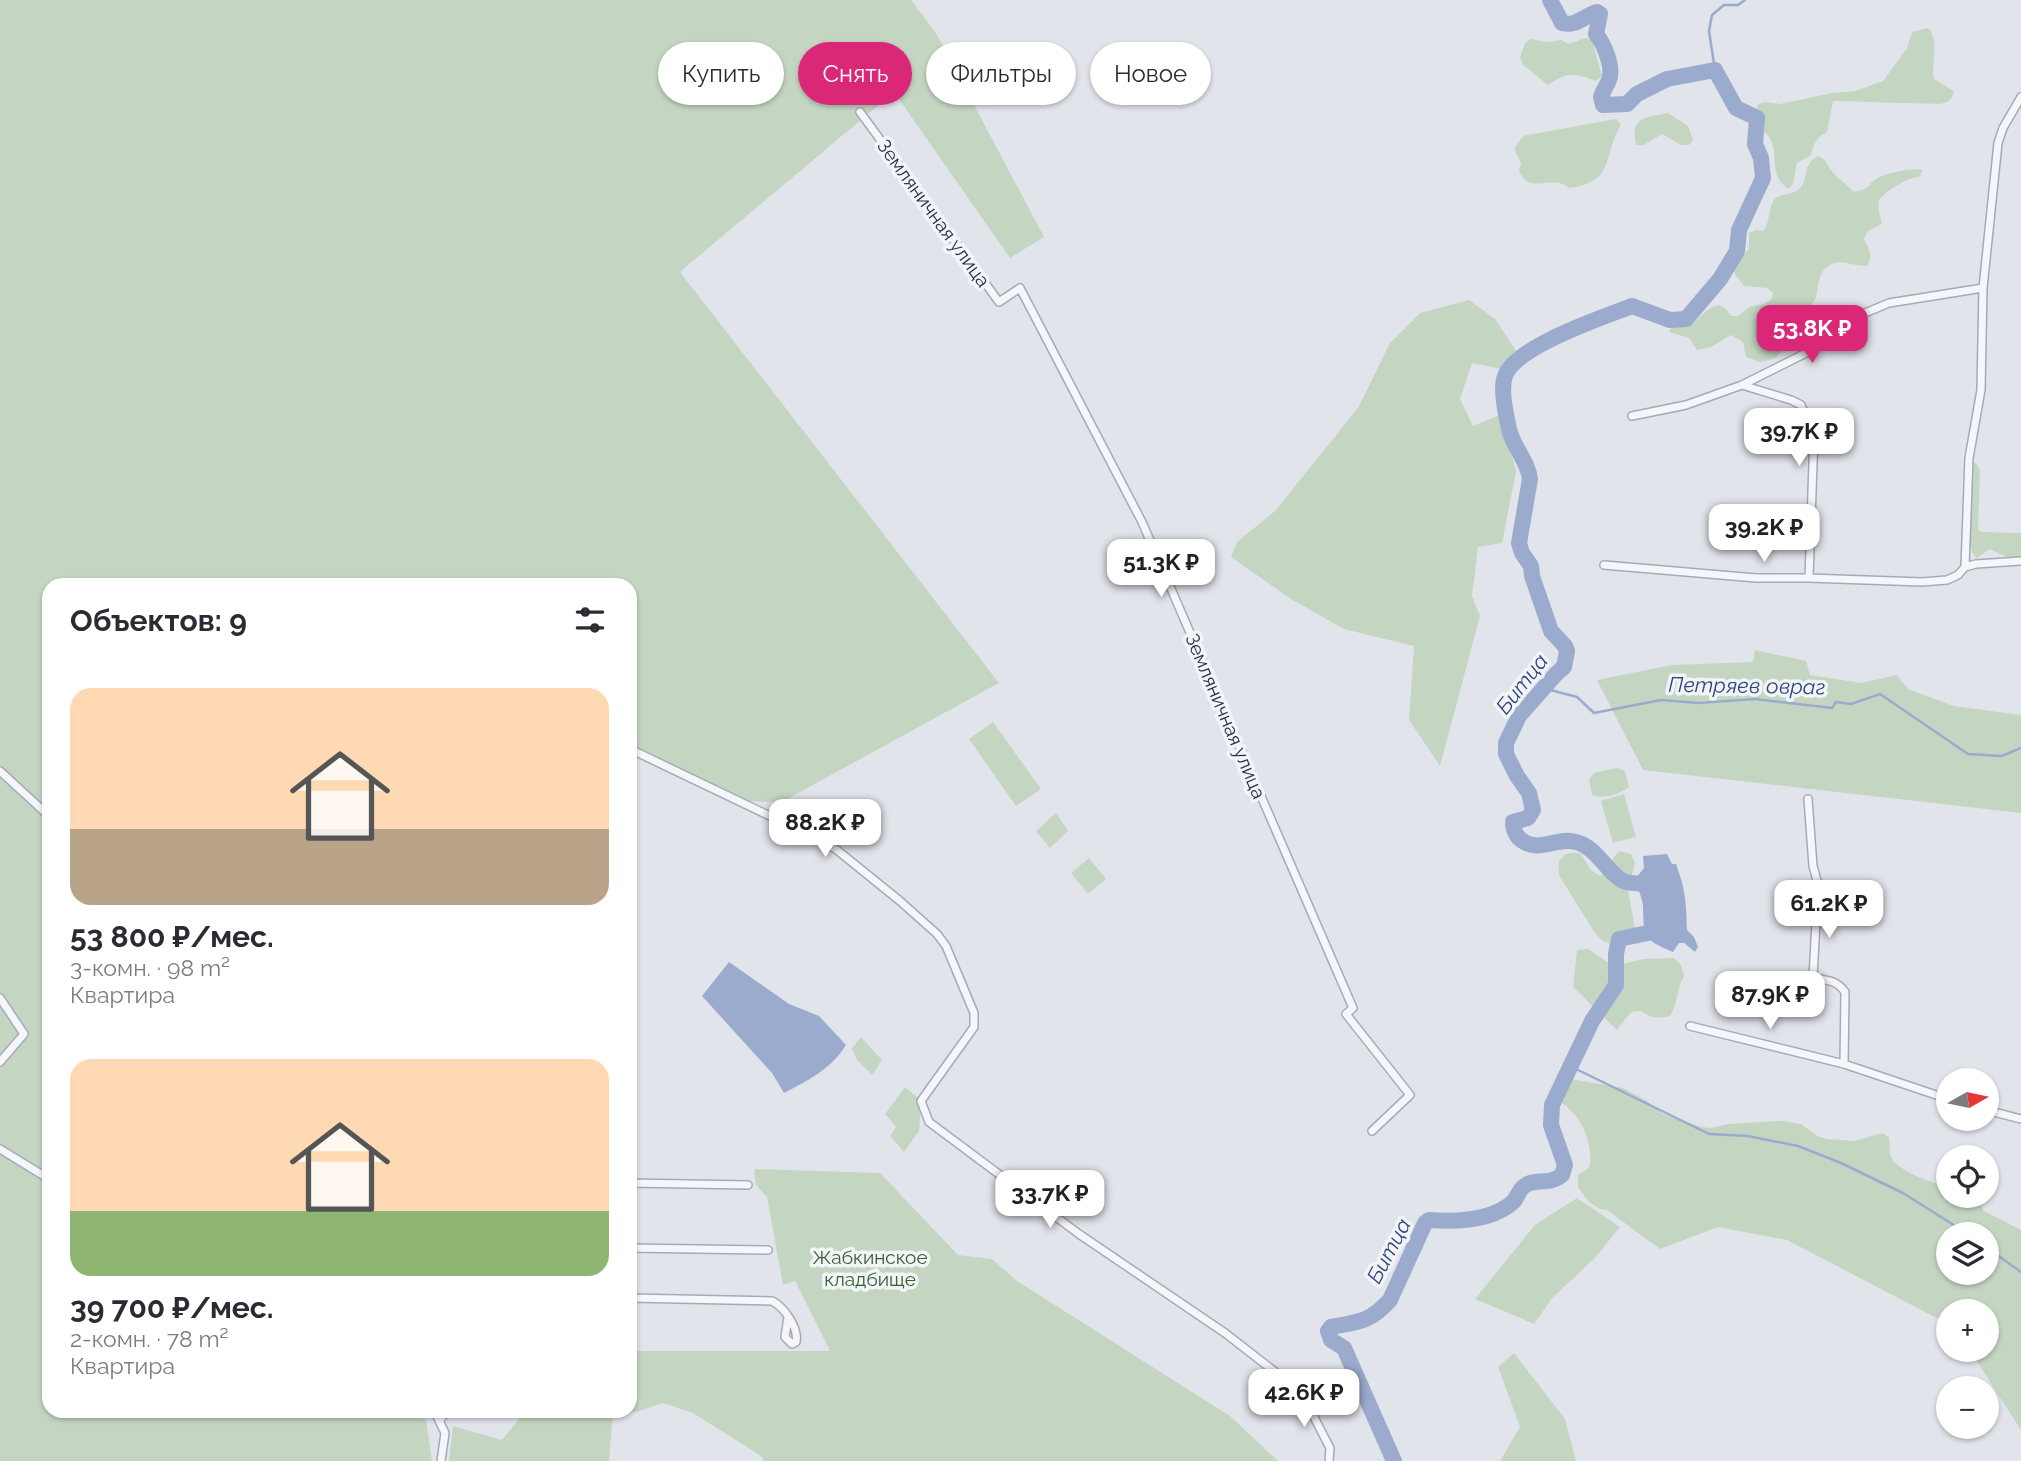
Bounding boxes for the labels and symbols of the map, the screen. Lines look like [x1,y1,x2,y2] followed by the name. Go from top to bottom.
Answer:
[873,135,995,291] street label: Земляничная улица
[1747,306,1877,365] pin: 53.8K ₽
[1734,408,1864,468] pin: 39.7K ₽
[1699,504,1829,564] pin: 39.2K ₽
[1096,540,1226,599] pin: 51.3K ₽
[1181,630,1271,802] street label: Земляничная улица
[1490,649,1553,719] water label: Битца
[1668,672,1826,699] water label: Петряев овраг
[760,800,890,859] pin: 88.2K ₽
[1764,880,1894,940] pin: 61.2K ₽
[1705,972,1835,1031] pin: 87.9K ₽
[1936,1068,1998,1130] north arrow
[985,1170,1115,1230] pin: 33.7K ₽
[1361,1214,1416,1287] water label: Битца
[812,1246,928,1290] park label: Жабкинское кладбище
[1239,1370,1369,1429] pin: 42.6K ₽

